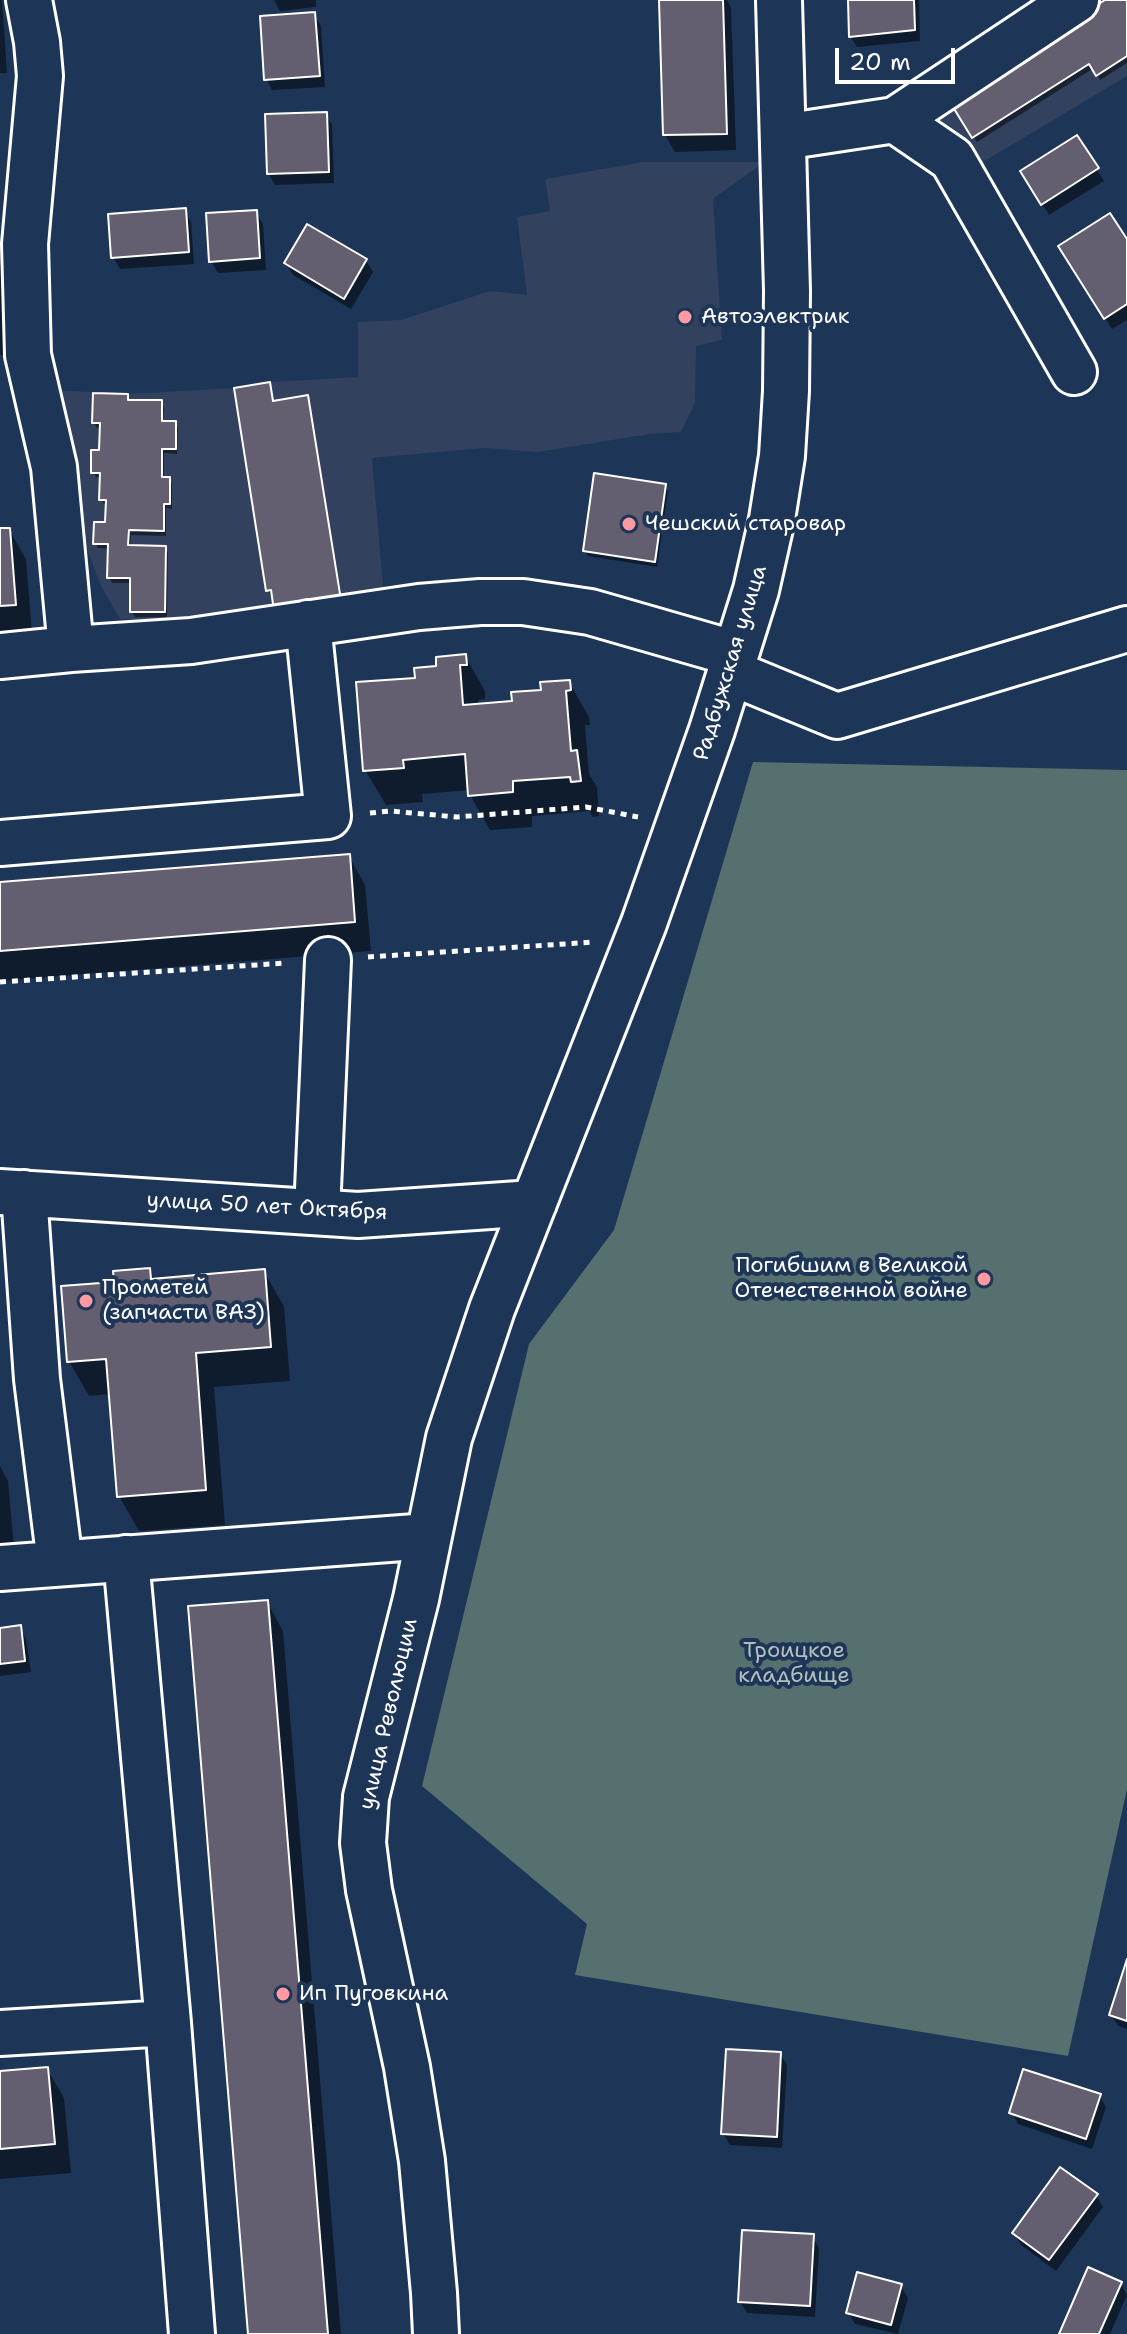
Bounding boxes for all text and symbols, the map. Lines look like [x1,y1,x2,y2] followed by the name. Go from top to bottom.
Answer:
[839,32,959,82] scale bar
[849,46,911,78] text: 20 m
[701,304,849,330] place label: Автоэлектрик
[676,308,694,326] marker: Автоэлектрик
[645,511,846,537] place label: Чешский старовар
[620,515,638,533] marker: Чешский старовар
[689,562,773,764] street label: Радбужская улица
[146,1188,388,1226] street label: улица 50 лет Октября
[735,1253,968,1304] place label: Погибшим в Великой Отечественной войне
[975,1270,993,1288] marker: Погибшим в Великой Отечественной войне
[102,1275,265,1326] place label: Прометей (запчасти ВАЗ)
[77,1292,95,1310] marker: Прометей (запчасти ВАЗ)
[354,1616,424,1812] street label: улица Революции
[738,1638,850,1690] park label: Троицкое кладбище
[299,1981,448,2007] place label: Ип Пуговкина
[274,1985,292,2003] marker: Ип Пуговкина

